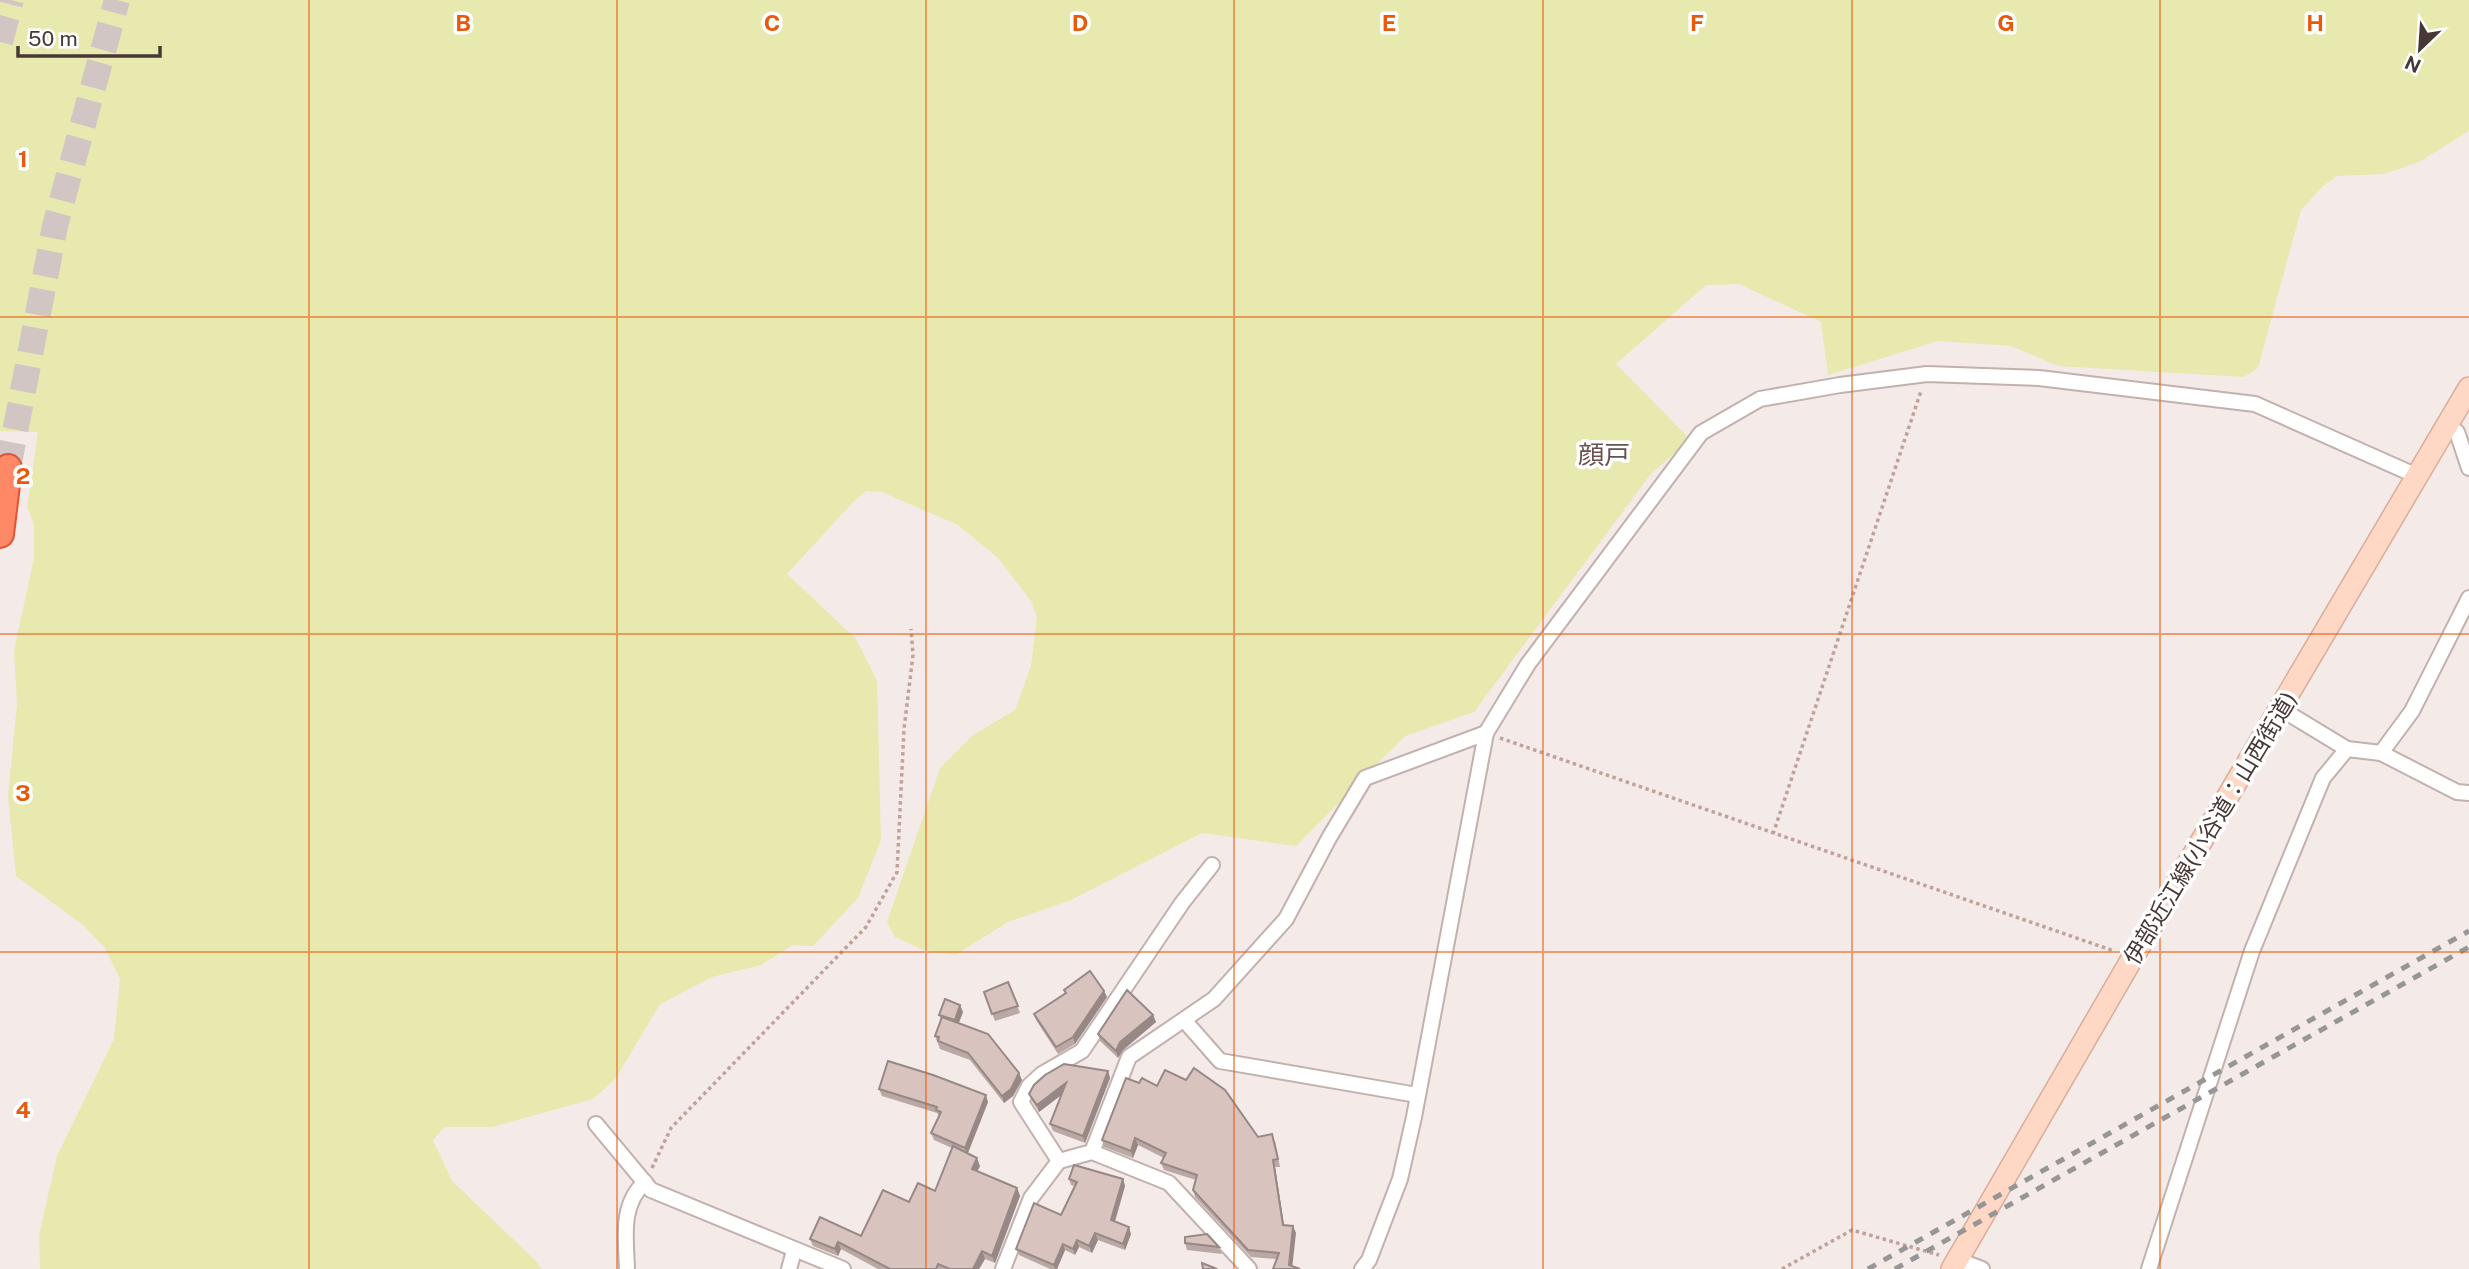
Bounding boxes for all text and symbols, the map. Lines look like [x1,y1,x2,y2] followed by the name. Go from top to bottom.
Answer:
[455,9,471,36] text: B
[764,9,780,36] text: C
[1072,9,1088,36] text: D
[1382,9,1396,36] text: E
[1690,9,1704,36] text: F
[1997,9,2015,36] text: G
[2306,9,2324,36] text: H
[18,14,159,58] scale bar
[2385,14,2455,84] north arrow
[28,26,78,51] text: 50 m
[2401,51,2424,78] text: N
[18,145,28,172] text: 1
[1578,439,1630,470] district label: 顔戸
[16,462,30,489] text: 2
[2118,687,2302,969] street label: 伊部近江線(小谷道：山西街道)
[15,779,31,806] text: 3
[15,1096,31,1123] text: 4

